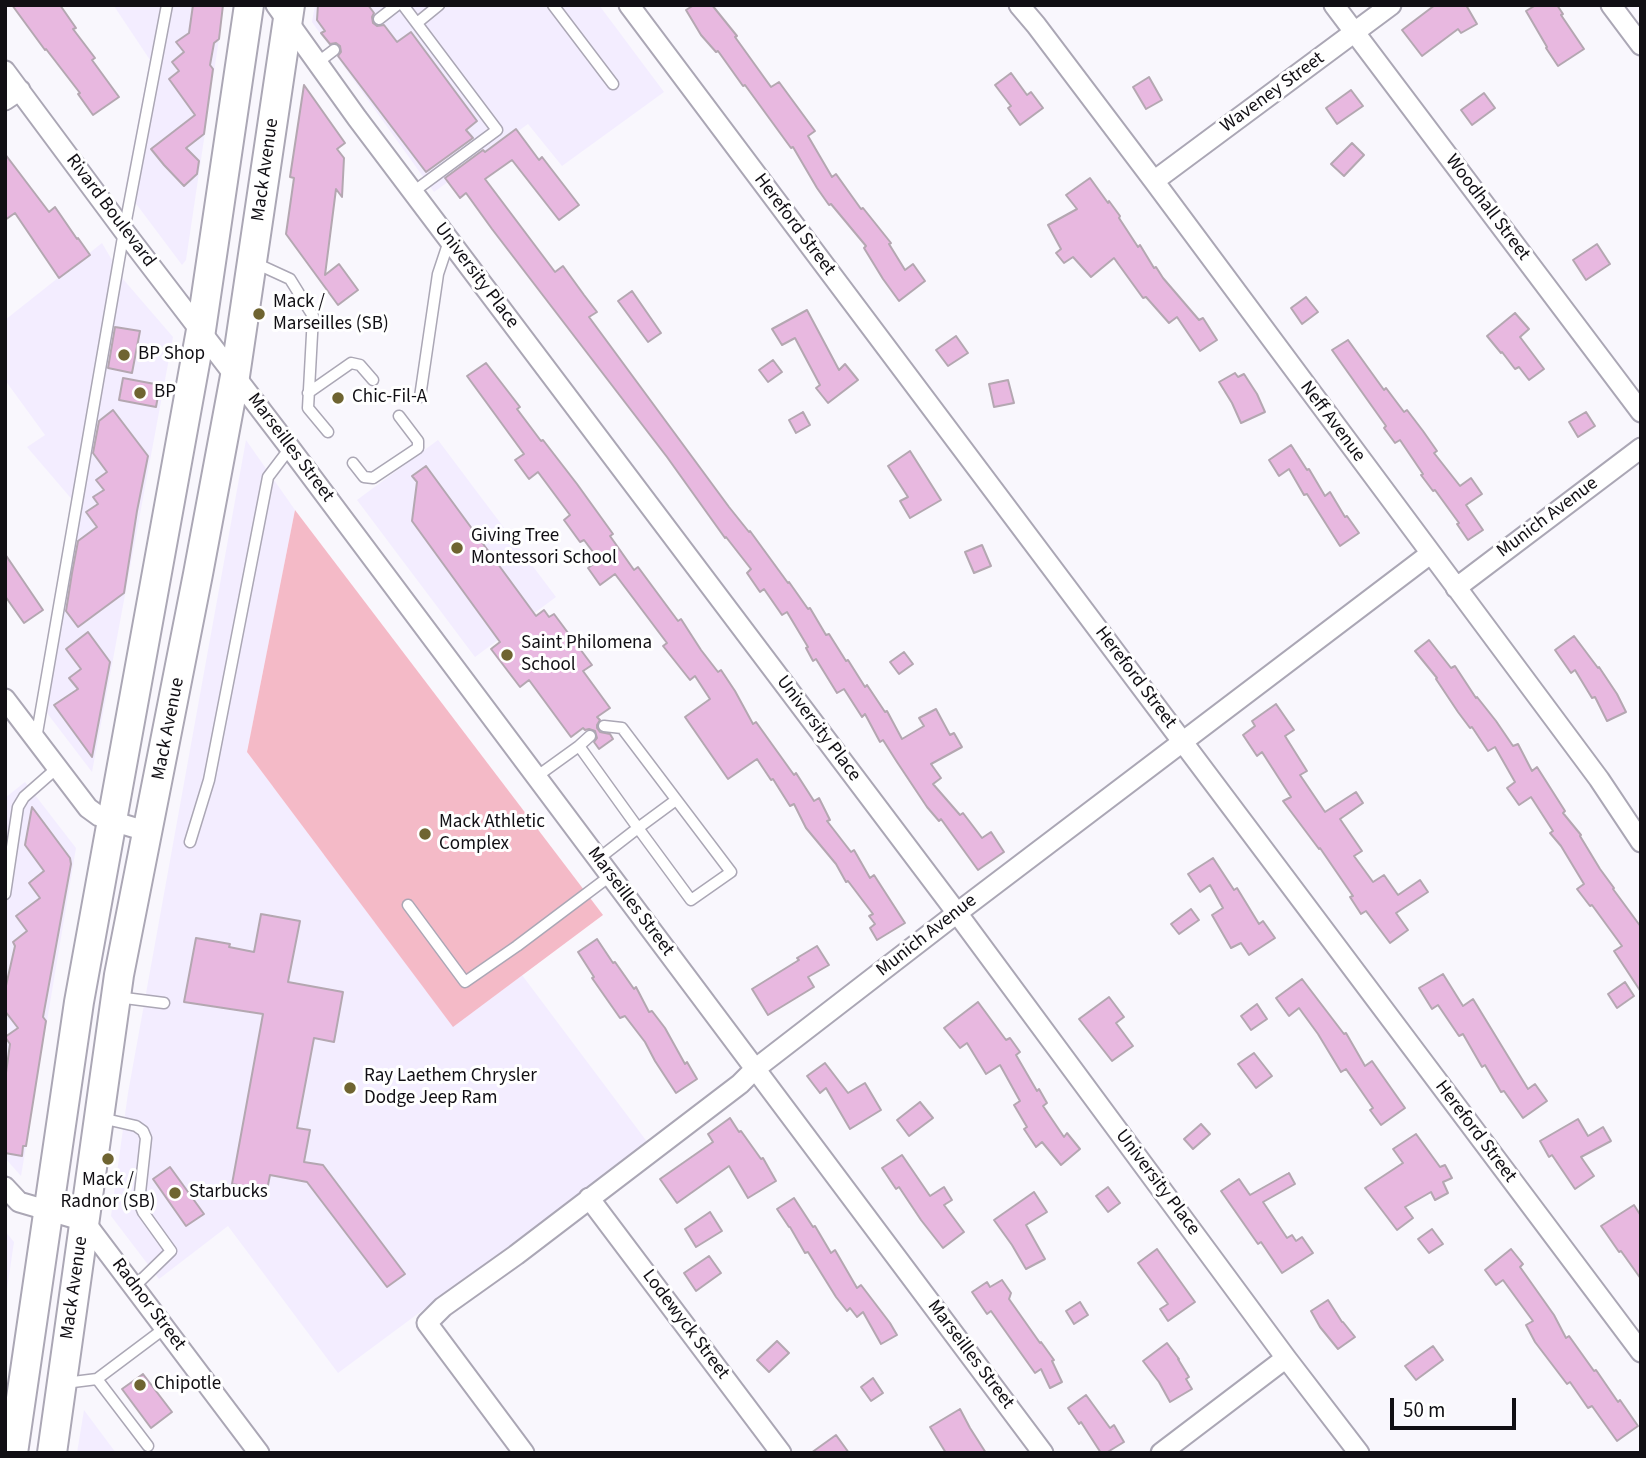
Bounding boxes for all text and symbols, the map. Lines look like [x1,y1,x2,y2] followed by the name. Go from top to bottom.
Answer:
[1217,48,1329,138] street label: Waveney Street
[247,117,285,223] street label: Mack Avenue
[60,150,160,272] street label: Rivard Boulevard
[1440,150,1534,266] street label: Woodhall Street
[748,170,840,280] street label: Hereford Street
[429,219,523,333] street label: University Place
[273,292,389,336] place label: Mack / Marseilles (SB)
[251,306,267,322] marker: Mack / Marseilles (SB)
[138,344,205,366] place label: BP Shop
[116,347,132,363] marker: BP Shop
[1294,377,1370,467] street label: Neff Avenue
[154,382,176,404] place label: BP
[132,385,148,401] marker: BP
[352,387,427,409] place label: Chic-Fil-A
[242,389,338,507] street label: Marseilles Street
[330,390,346,406] marker: Chic-Fil-A
[1493,473,1603,563] street label: Munich Avenue
[471,526,617,570] place label: Giving Tree Montessori School
[449,540,465,556] marker: Giving Tree Montessori School
[1089,623,1181,733] street label: Hereford Street
[521,633,652,677] place label: Saint Philomena School
[499,647,515,663] marker: Saint Philomena School
[771,672,865,786] street label: University Place
[148,676,190,782] street label: Mack Avenue
[439,812,545,856] place label: Mack Athletic Complex
[417,826,433,842] marker: Mack Athletic Complex
[582,843,678,961] street label: Marseilles Street
[872,890,982,982] street label: Munich Avenue
[364,1066,537,1110] place label: Ray Laethem Chrysler Dodge Jeep Ram
[1429,1077,1521,1187] street label: Hereford Street
[342,1080,358,1096] marker: Ray Laethem Chrysler Dodge Jeep Ram
[1110,1126,1204,1240] street label: University Place
[100,1151,116,1167] marker: Mack / Radnor (SB)
[61,1170,155,1214] place label: Mack / Radnor (SB)
[189,1182,268,1204] place label: Starbucks
[167,1185,183,1201] marker: Starbucks
[56,1235,94,1341] street label: Mack Avenue
[106,1254,190,1356] street label: Radnor Street
[636,1266,734,1384] street label: Lodewyck Street
[922,1296,1018,1414] street label: Marseilles Street
[154,1374,221,1396] place label: Chipotle
[132,1377,148,1393] marker: Chipotle
[1394,1384,1520,1428] scale bar
[1403,1395,1445,1425] text: 50 m

